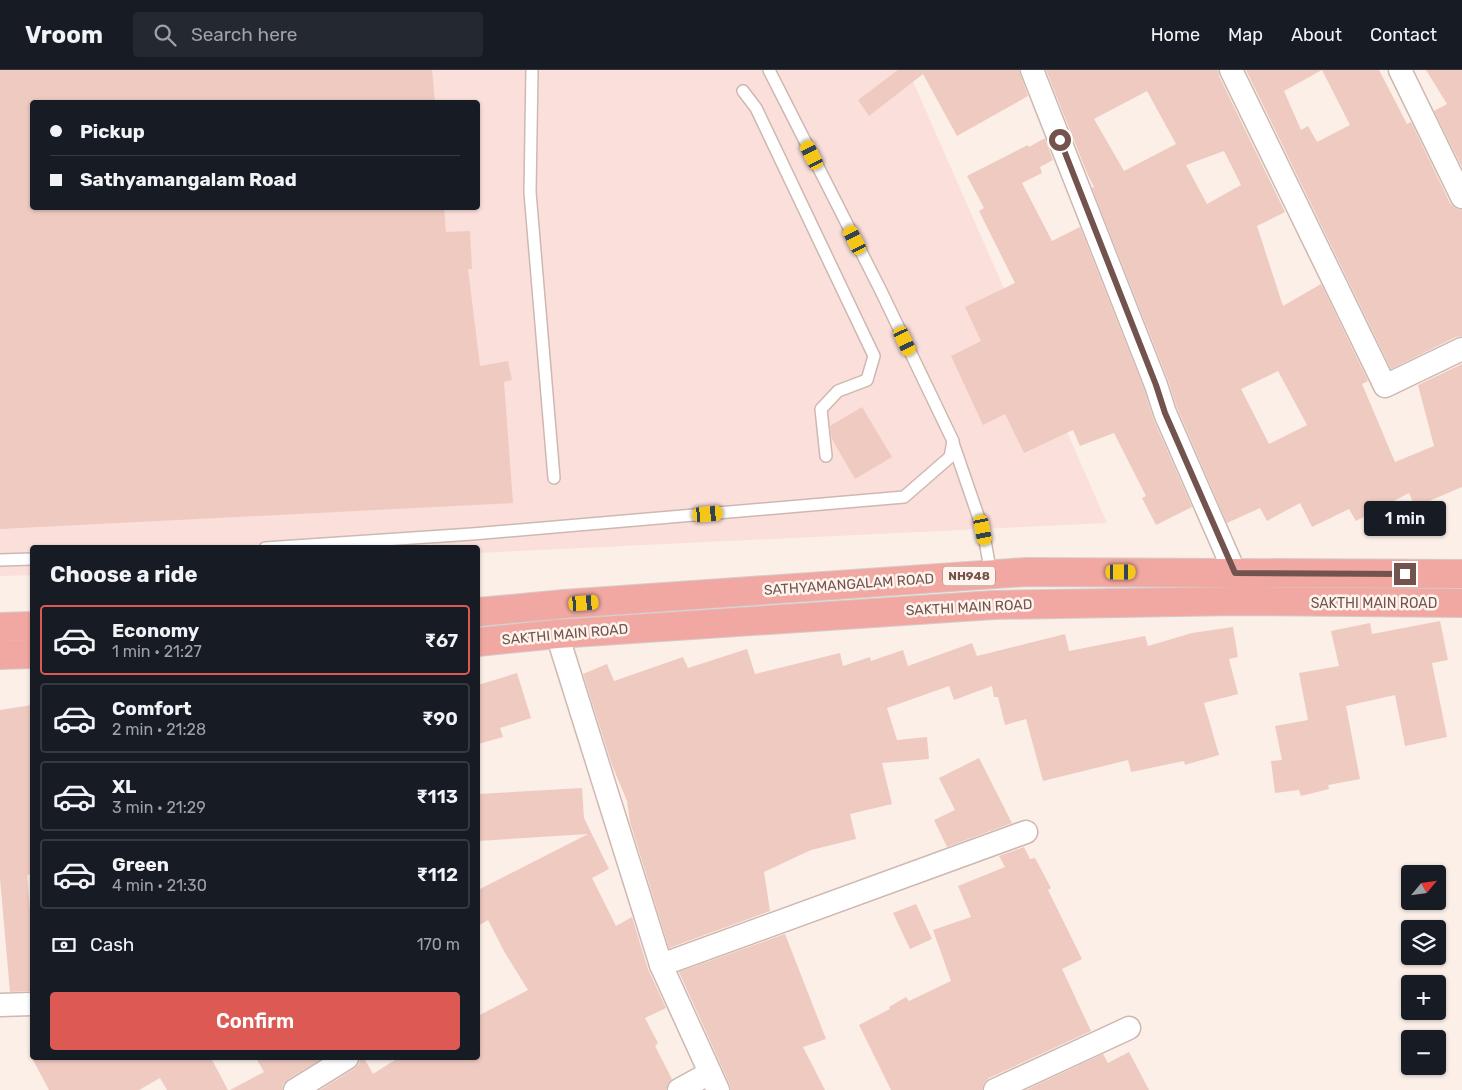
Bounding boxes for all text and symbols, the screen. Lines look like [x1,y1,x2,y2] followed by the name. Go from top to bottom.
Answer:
[133,12,483,57] search box
[25,21,103,49] text: Vroom
[151,21,179,49] icon: search
[191,23,297,46] text: Search here
[1151,24,1200,46] text: Home
[1228,24,1263,46] text: Map
[1291,24,1342,46] text: About
[1370,24,1437,46] text: Contact
[80,120,145,143] text: Pickup
[1049,129,1071,151] route start
[798,138,825,172] car
[80,168,297,191] text: Sathyamangalam Road
[841,223,868,257] car
[891,324,918,358] car
[1364,502,1446,536] callout: 1 min
[692,505,723,523] car
[1385,509,1425,528] text: 1 min
[972,514,993,546] car
[50,561,197,588] text: Choose a ride
[1394,563,1416,585] route end
[1106,565,1136,580] car
[943,566,995,586] road number: NH948
[763,570,935,599] street label: SATHYAMANGALAM ROAD
[568,594,599,612] car
[1311,595,1437,612] street label: SAKTHI MAIN ROAD
[905,596,1033,619] street label: SAKTHI MAIN ROAD
[52,618,97,663] icon: car
[112,619,199,642] text: Economy
[501,621,629,648] street label: SAKTHI MAIN ROAD
[425,629,458,652] text: ₹67
[112,642,202,661] text: 1 min · 21:27
[52,696,97,741] icon: car
[112,697,192,720] text: Comfort
[422,707,458,730] text: ₹90
[112,720,206,739] text: 2 min · 21:28
[52,774,97,819] icon: car
[112,775,136,798] text: XL
[416,785,458,808] text: ₹113
[112,798,206,817] text: 3 min · 21:29
[52,852,97,897] icon: car
[112,853,169,876] text: Green
[416,863,458,886] text: ₹112
[1401,865,1446,910] north arrow
[1401,865,1446,1075] map controls
[112,876,207,895] text: 4 min · 21:30
[1401,920,1446,965] button: layers
[50,931,78,959] icon: cash
[90,933,134,956] text: Cash
[417,935,460,954] text: 170 m
[1401,975,1446,1020] button: +
[50,992,460,1050] button: Confirm
[1401,1030,1446,1075] button: −

